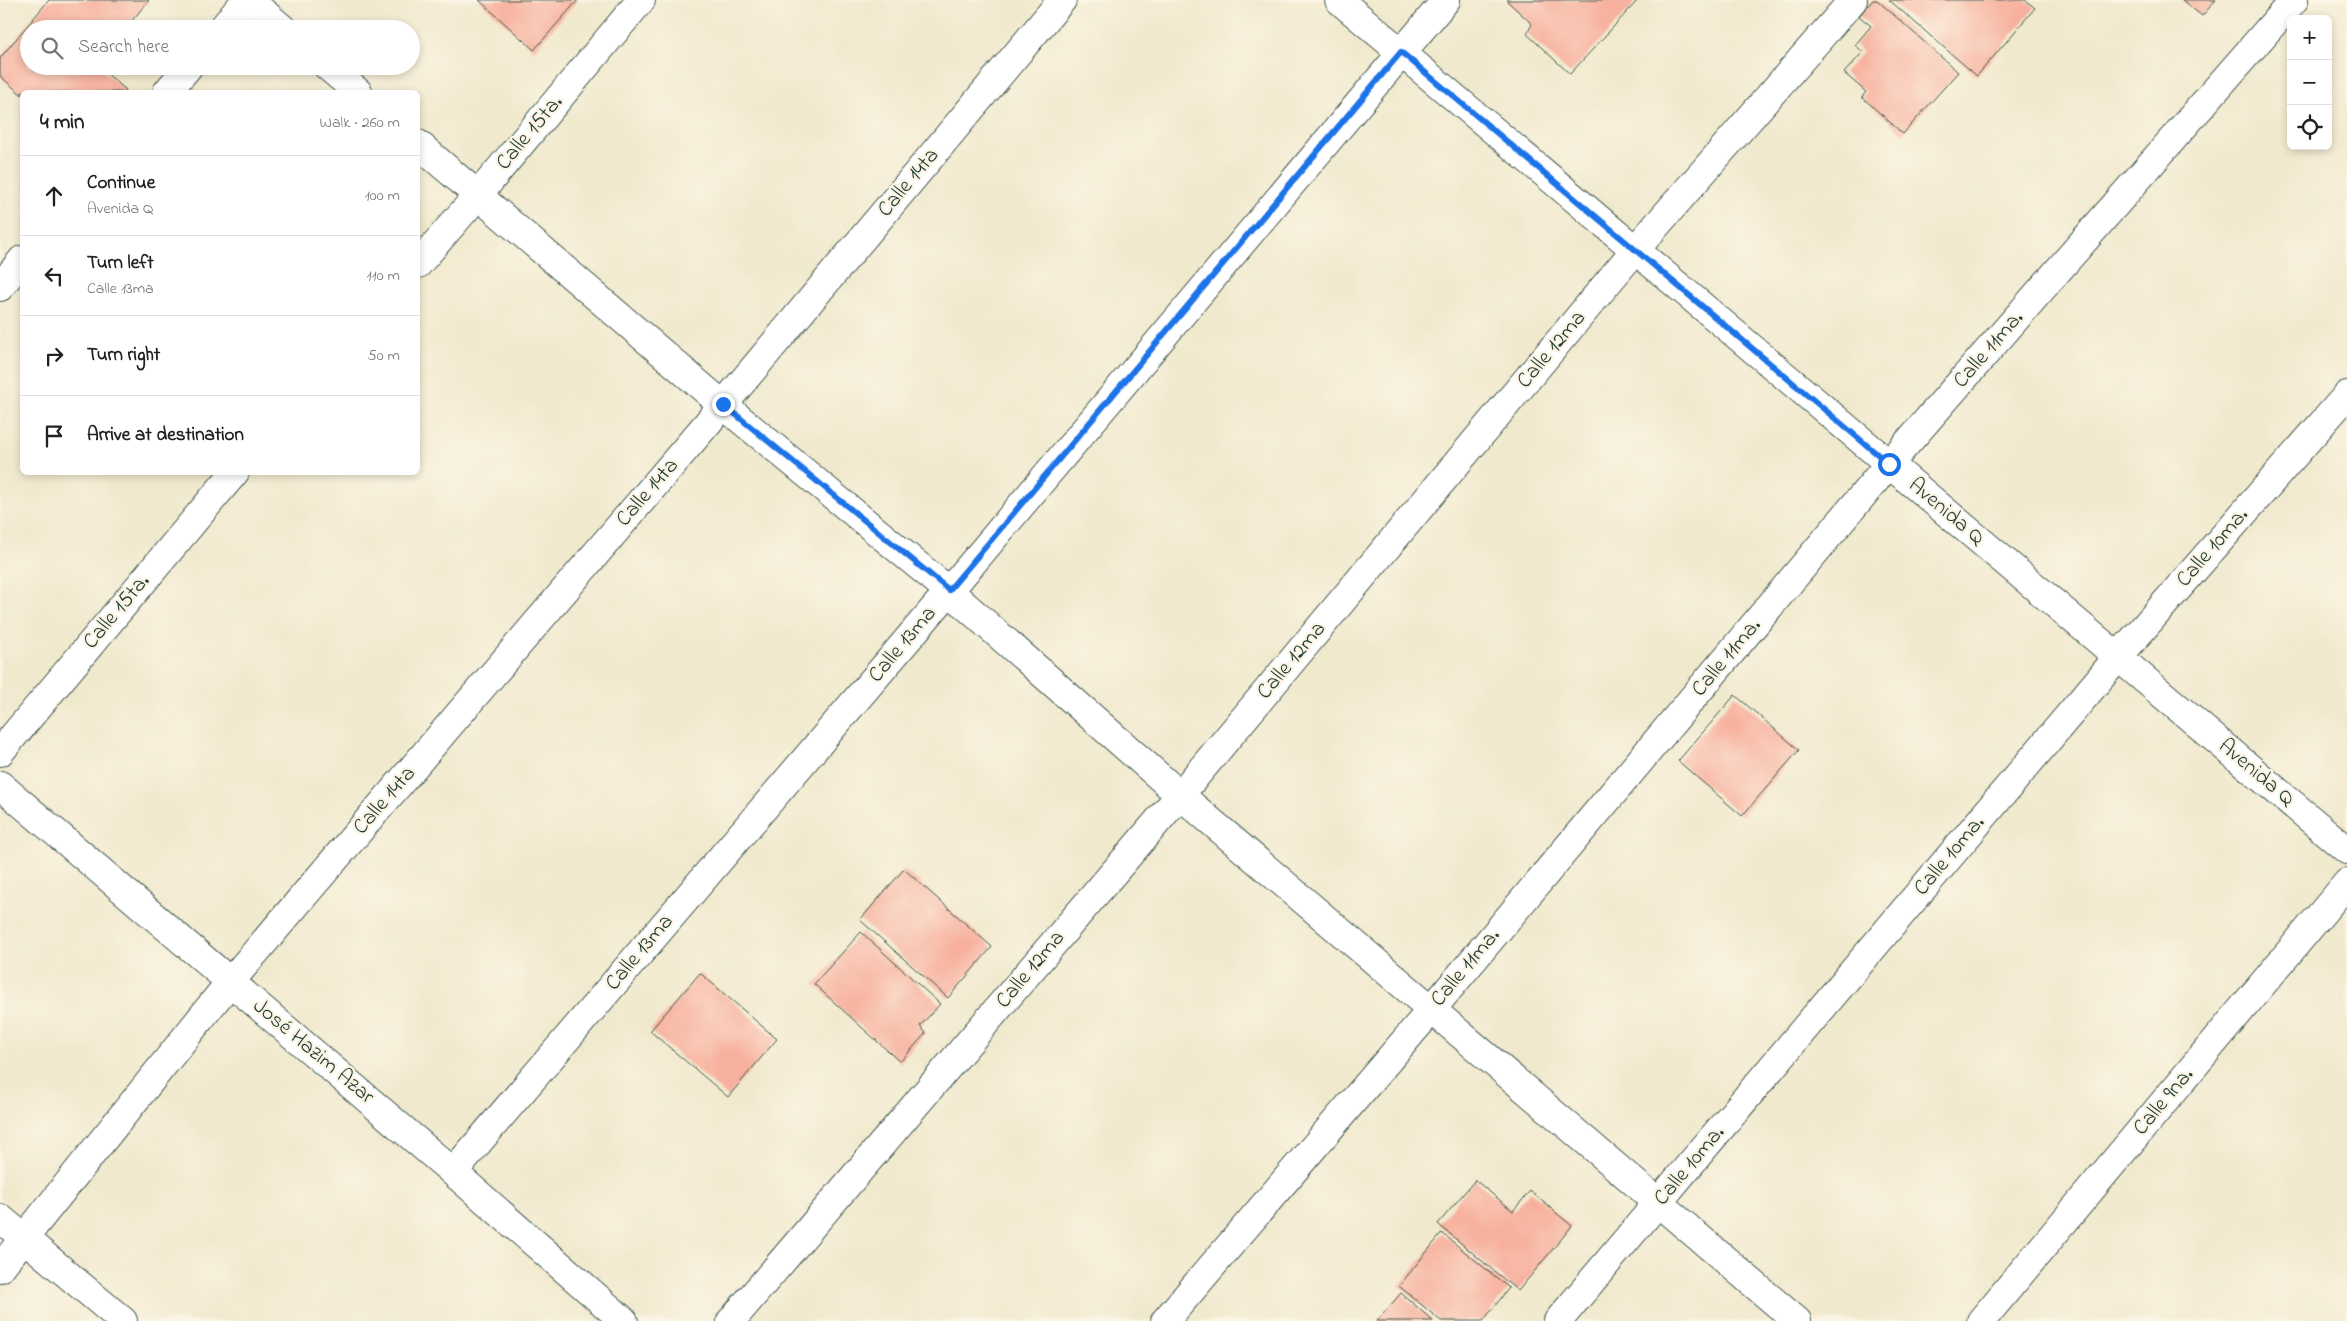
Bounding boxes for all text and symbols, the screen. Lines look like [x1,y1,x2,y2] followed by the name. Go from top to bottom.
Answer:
[2287,15,2332,150] map controls
[2287,15,2332,60] button: +
[20,20,420,75] search box
[38,34,66,62] icon: search
[78,34,169,61] text: Search here
[2287,60,2332,105] button: −
[489,88,571,178] street label: Calle 15ta.
[2287,105,2332,150] button: locate
[40,108,84,138] text: 4 min
[320,111,400,135] text: Walk · 260 m
[870,141,948,225] street label: Calle 14ta
[87,170,155,197] text: Continue
[40,182,68,210] icon: ahead
[365,184,400,208] text: 100 m
[87,197,153,221] text: Avenida Q
[87,250,154,277] text: Turn left
[40,262,68,290] icon: left
[366,264,400,288] text: 110 m
[87,277,154,301] text: Calle 13ma
[1510,304,1594,396] street label: Calle 12ma
[1946,304,2032,396] street label: Calle 11ma.
[40,342,68,370] icon: right
[87,342,160,369] text: Turn right
[368,344,400,368] text: 50 m
[712,393,735,416] route end
[40,422,68,450] icon: arrive
[87,422,244,449] text: Arrive at destination
[609,452,687,534] street label: Calle 14ta
[1878,453,1901,476] route start
[1901,470,1992,554] street label: Avenida Q
[2169,501,2257,595] street label: Calle 10ma.
[76,567,158,657] street label: Calle 15ta.
[861,600,945,690] street label: Calle 13ma
[1684,612,1770,704] street label: Calle 11ma.
[1250,615,1334,707] street label: Calle 12ma
[2211,731,2302,815] street label: Avenida Q
[346,760,424,842] street label: Calle 14ta
[1907,809,1993,903] street label: Calle 10ma.
[598,908,682,998] street label: Calle 13ma
[1423,922,1509,1014] street label: Calle 11ma.
[989,924,1073,1016] street label: Calle 12ma
[245,991,381,1113] street label: José Hazim Azar
[2126,1061,2202,1143] street label: Calle 9na.
[1647,1119,1733,1213] street label: Calle 10ma.

